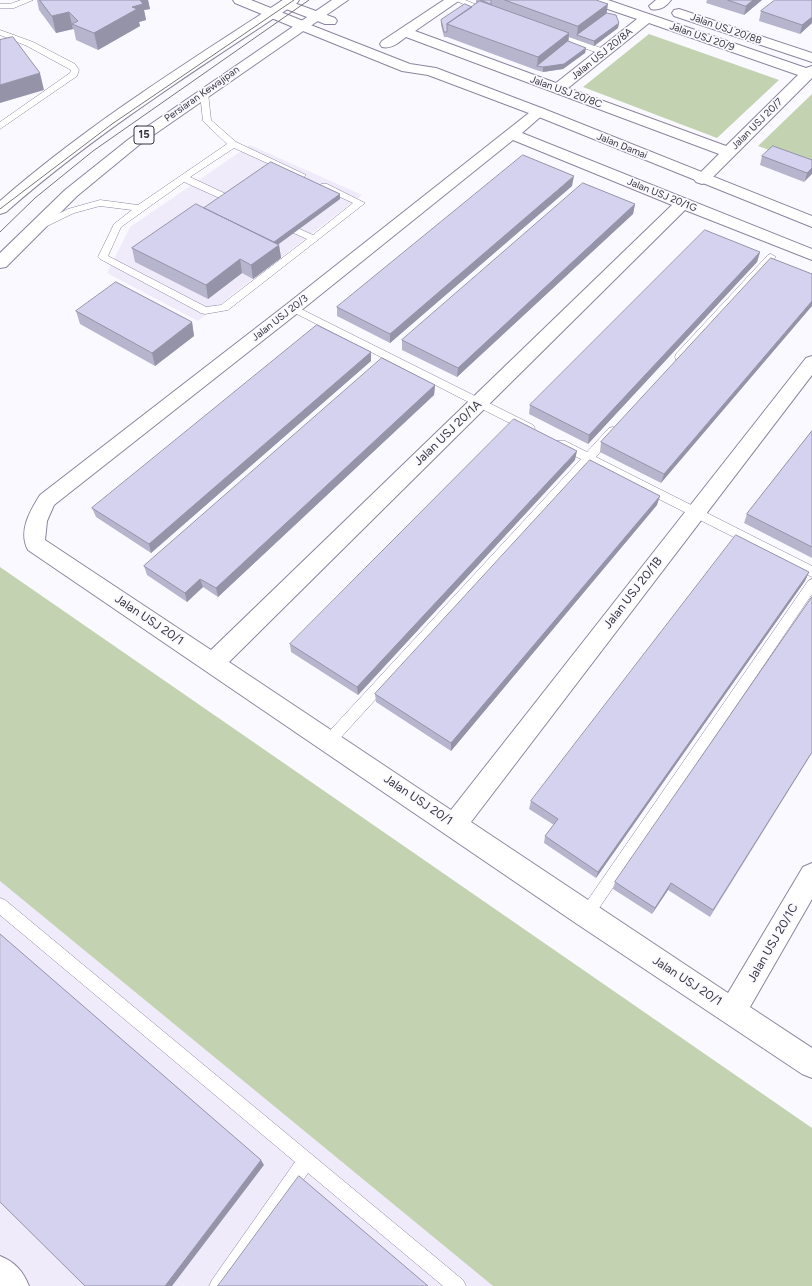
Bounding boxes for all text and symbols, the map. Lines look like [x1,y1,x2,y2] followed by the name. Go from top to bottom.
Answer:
[689,11,763,47] street label: Jalan USJ 20/8B
[668,20,736,54] street label: Jalan USJ 20/9
[569,26,635,82] street label: Jalan USJ 20/8A
[162,64,242,124] street label: Persiaran Kewajipan
[528,73,604,111] street label: Jalan USJ 20/8C
[729,96,785,152] street label: Jalan USJ 20/7
[134,126,154,144] road number: 15
[595,130,649,162] street label: Jalan Damai
[625,176,699,214] street label: Jalan USJ 20/1G
[250,292,310,344] street label: Jalan USJ 20/3
[411,397,485,469] street label: Jalan USJ 20/1A
[601,554,665,632] street label: Jalan USJ 20/1B
[112,592,186,648] street label: Jalan USJ 20/1
[381,772,455,828] street label: Jalan USJ 20/1
[745,901,801,985] street label: Jalan USJ 20/1C
[650,953,724,1009] street label: Jalan USJ 20/1

